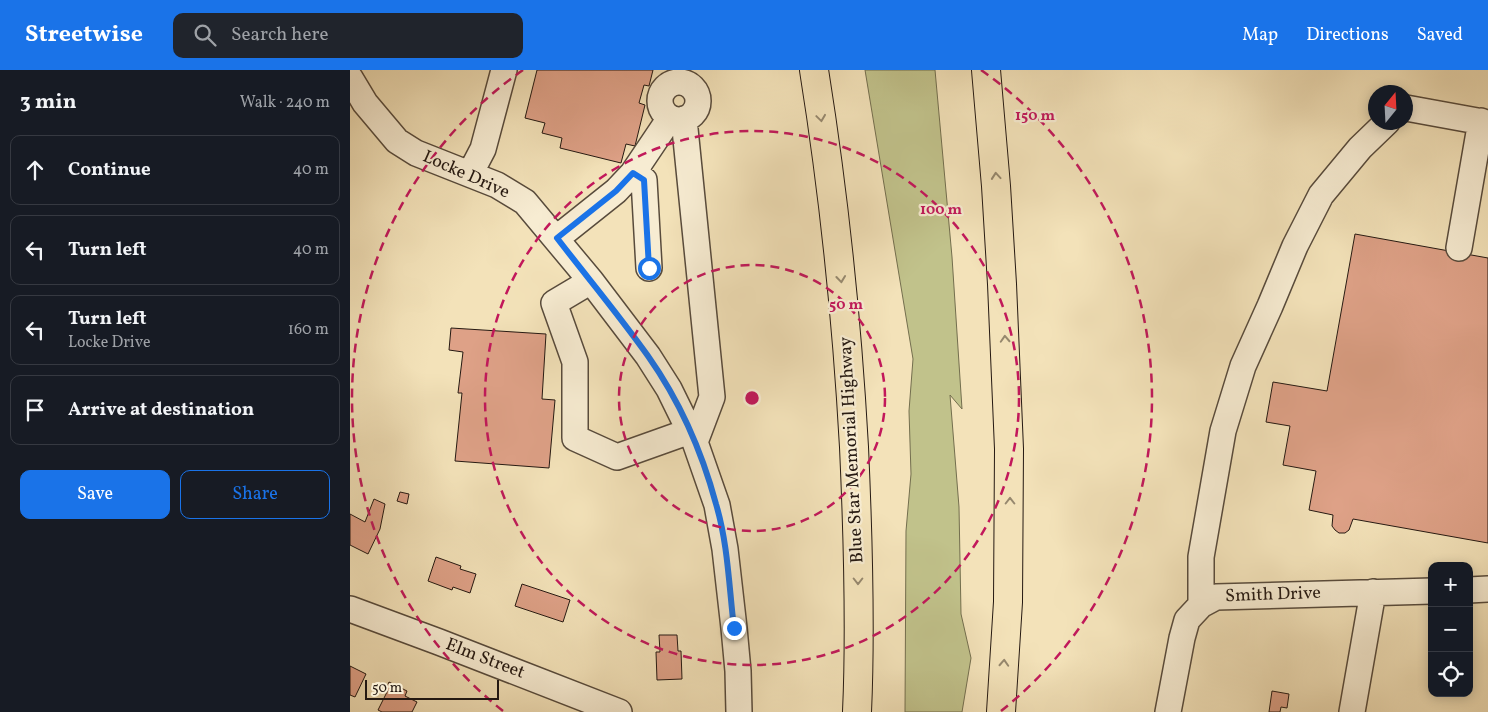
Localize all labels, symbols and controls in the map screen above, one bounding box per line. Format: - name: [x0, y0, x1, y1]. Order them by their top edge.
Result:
- search box: [173, 13, 523, 58]
- text: Streetwise: [25, 18, 143, 52]
- icon: search: [191, 21, 219, 49]
- text: Search here: [231, 22, 328, 48]
- text: Map: [1242, 23, 1278, 48]
- text: Directions: [1306, 23, 1389, 48]
- text: Saved: [1417, 23, 1463, 48]
- north arrow: [1368, 85, 1413, 130]
- text: 3 min: [20, 88, 76, 117]
- text: Walk · 240 m: [240, 92, 330, 114]
- text: 150 m: [1015, 106, 1055, 127]
- one-way arrow: [815, 115, 826, 123]
- street label: Locke Drive: [418, 145, 514, 205]
- icon: ahead: [21, 156, 49, 184]
- text: Continue: [68, 157, 151, 183]
- text: 40 m: [293, 159, 329, 181]
- one-way arrow: [990, 172, 1001, 180]
- text: 100 m: [920, 200, 963, 221]
- icon: left: [21, 236, 49, 264]
- text: Turn left: [68, 237, 147, 263]
- text: 40 m: [293, 239, 329, 261]
- route start: [638, 257, 661, 280]
- one-way arrow: [835, 276, 846, 284]
- text: 50 m: [829, 295, 863, 316]
- text: Turn left: [68, 306, 147, 332]
- icon: left: [21, 316, 49, 344]
- text: 160 m: [288, 319, 329, 341]
- text: Locke Drive: [68, 332, 151, 354]
- one-way arrow: [1000, 334, 1011, 342]
- street label: Blue Star Memorial Highway: [834, 336, 870, 564]
- centre of rings: [743, 389, 761, 407]
- icon: arrive: [21, 396, 49, 424]
- text: Arrive at destination: [68, 397, 254, 423]
- button: Save: [20, 470, 170, 519]
- button: Share: [180, 470, 330, 519]
- one-way arrow: [1004, 497, 1015, 505]
- map controls: [1428, 562, 1473, 697]
- button: +: [1428, 562, 1473, 607]
- one-way arrow: [853, 578, 863, 586]
- street label: Smith Drive: [1225, 581, 1321, 609]
- button: −: [1428, 607, 1473, 652]
- route end: [723, 617, 746, 640]
- street label: Elm Street: [442, 632, 528, 686]
- button: locate: [1428, 652, 1473, 697]
- one-way arrow: [999, 659, 1010, 667]
- scale bar: [365, 677, 499, 700]
- text: 50 m: [372, 679, 402, 698]

